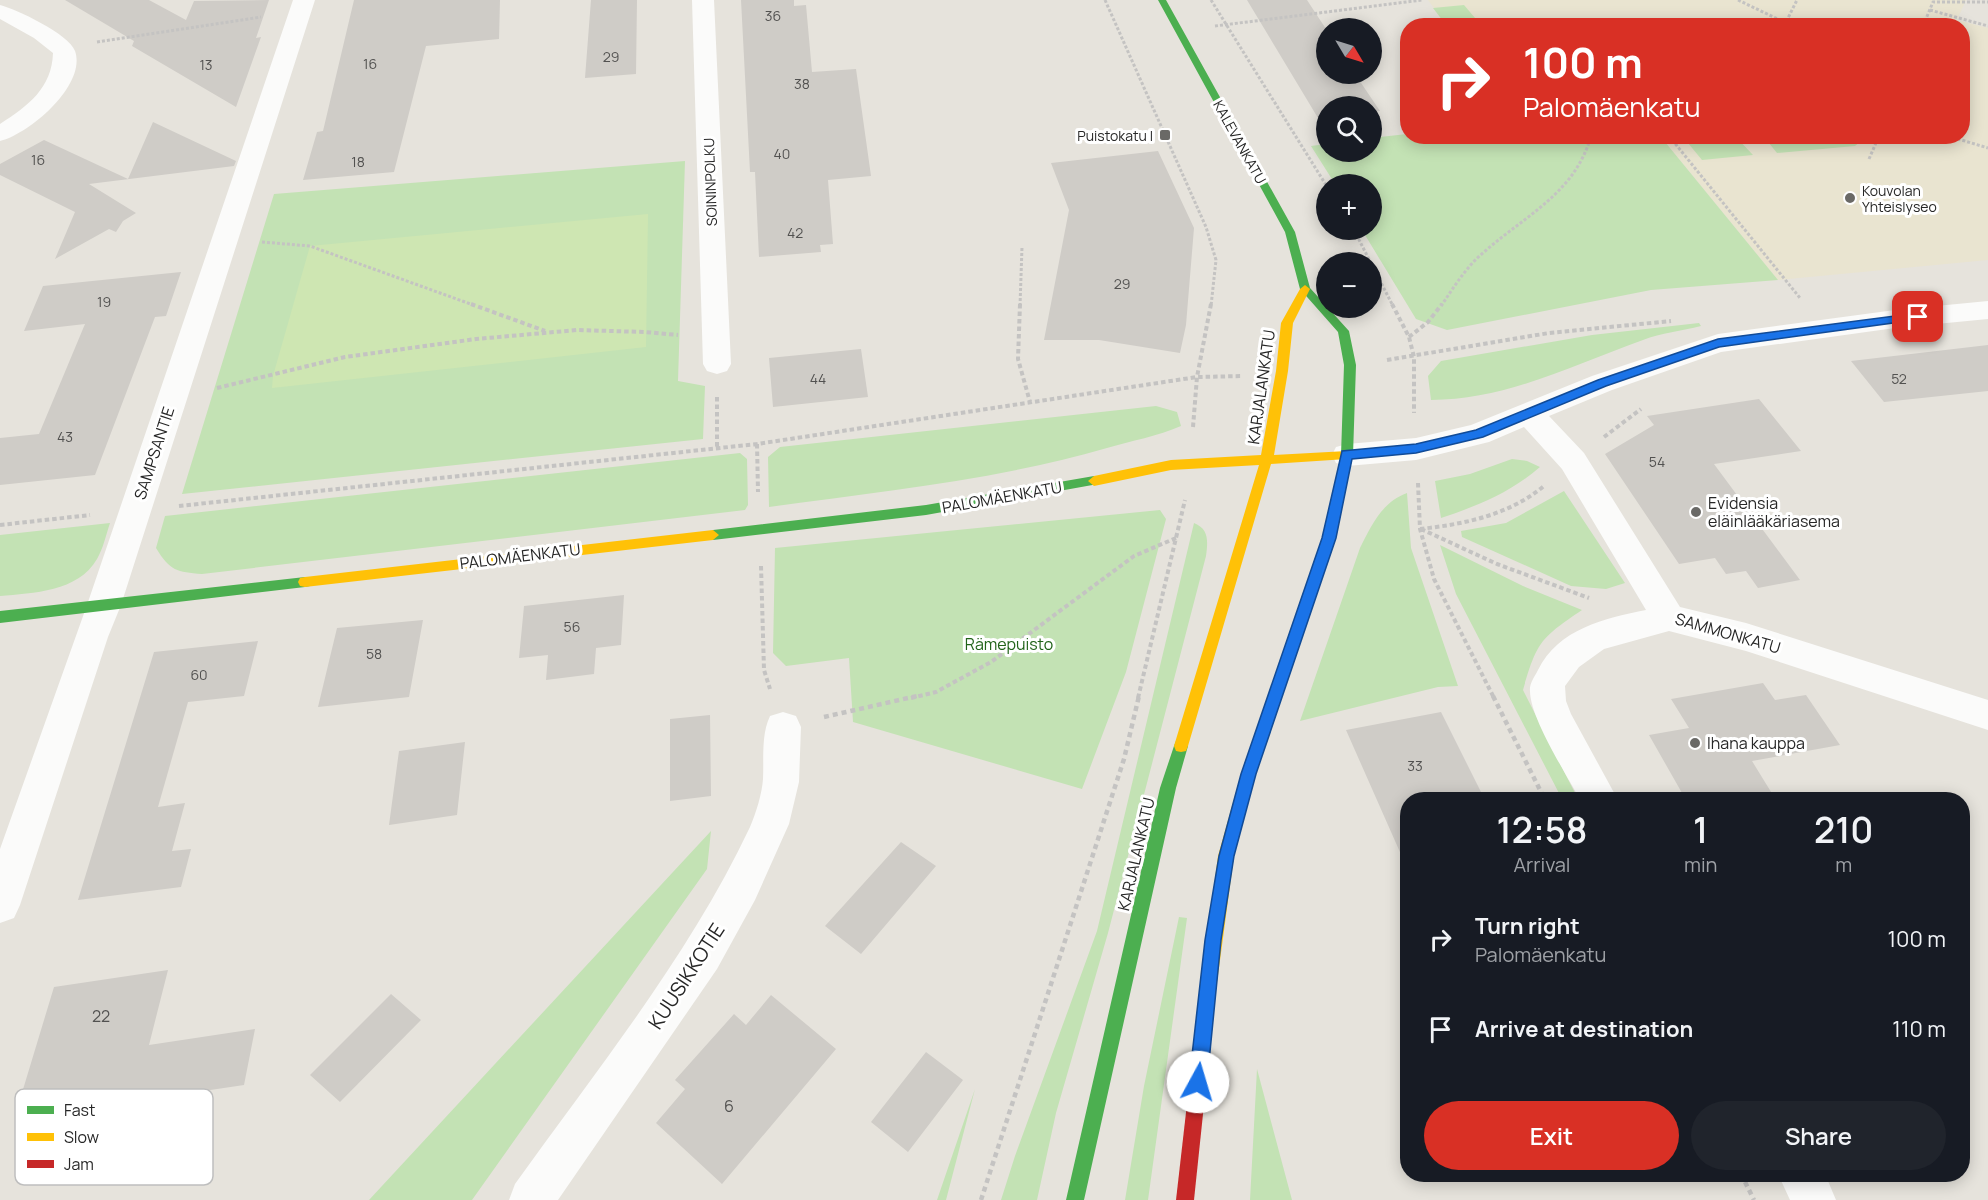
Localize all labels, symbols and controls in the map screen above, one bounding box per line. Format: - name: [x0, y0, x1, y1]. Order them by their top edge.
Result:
- house number: 36: [765, 6, 781, 25]
- north arrow: [1316, 18, 1382, 84]
- map controls: [1316, 18, 1382, 318]
- text: 100 m: [1523, 33, 1643, 91]
- icon: right: [1424, 42, 1502, 120]
- house number: 29: [603, 47, 619, 66]
- house number: 16: [363, 54, 377, 73]
- house number: 13: [199, 55, 213, 74]
- house number: 38: [794, 74, 810, 93]
- text: Palomäenkatu: [1523, 88, 1701, 125]
- button: search: [1316, 96, 1382, 162]
- street label: KALEVANKATU: [1209, 97, 1271, 187]
- place label: Puistokatu I: [1077, 126, 1153, 145]
- marker: Puistokatu I: [1158, 128, 1172, 142]
- street label: SOININPOLKU: [699, 138, 721, 226]
- house number: 40: [774, 144, 790, 163]
- house number: 16: [31, 150, 45, 169]
- house number: 18: [351, 152, 365, 171]
- button: +: [1316, 174, 1382, 240]
- place label: Kouvolan Yhteislyseo: [1862, 181, 1937, 216]
- marker: Kouvolan Yhteislyseo: [1843, 191, 1857, 205]
- house number: 42: [787, 223, 803, 242]
- button: −: [1316, 252, 1382, 318]
- house number: 29: [1114, 274, 1130, 293]
- pin: [1892, 291, 1943, 342]
- house number: 19: [97, 292, 111, 311]
- icon: arrive: [1901, 300, 1934, 333]
- street label: KARJALANKATU: [1242, 328, 1280, 446]
- house number: 44: [810, 369, 826, 388]
- house number: 52: [1891, 369, 1907, 388]
- street label: SAMPSANTIE: [129, 404, 179, 502]
- house number: 43: [57, 427, 73, 446]
- house number: 54: [1649, 452, 1665, 471]
- street label: PALOMÄENKATU: [940, 476, 1064, 518]
- place label: Evidensia eläinlääkäriasema: [1708, 492, 1840, 532]
- marker: Evidensia eläinlääkäriasema: [1689, 505, 1703, 519]
- street label: PALOMÄENKATU: [458, 538, 582, 574]
- street label: SAMMONKATU: [1673, 607, 1783, 659]
- house number: 56: [564, 617, 580, 636]
- park label: Rämepuisto: [965, 633, 1053, 655]
- house number: 58: [366, 644, 382, 663]
- house number: 60: [190, 665, 208, 684]
- place label: Ihana kauppa: [1707, 732, 1805, 754]
- marker: Ihana kauppa: [1688, 736, 1702, 750]
- house number: 33: [1407, 756, 1423, 775]
- street label: KARJALANKATU: [1112, 795, 1160, 913]
- text: 12:58: [1497, 805, 1587, 854]
- text: 1: [1693, 805, 1708, 854]
- text: 210: [1814, 805, 1873, 854]
- text: Arrival: [1513, 851, 1571, 878]
- text: min: [1684, 851, 1717, 878]
- text: m: [1835, 851, 1852, 878]
- text: Turn right: [1475, 911, 1580, 941]
- street label: KUUSIKKOTIE: [642, 918, 730, 1034]
- icon: right: [1424, 923, 1457, 956]
- text: 100 m: [1888, 924, 1946, 954]
- text: Palomäenkatu: [1475, 941, 1606, 968]
- house number: 22: [92, 1005, 110, 1027]
- icon: arrive: [1424, 1013, 1457, 1046]
- text: Arrive at destination: [1475, 1014, 1693, 1044]
- text: 110 m: [1892, 1014, 1946, 1044]
- position arrow: [1166, 1050, 1230, 1114]
- legend: [15, 1089, 213, 1185]
- house number: 6: [724, 1095, 734, 1117]
- text: Fast: [64, 1099, 95, 1121]
- button: Exit: [1424, 1101, 1679, 1170]
- button: Share: [1691, 1101, 1946, 1170]
- text: Slow: [64, 1126, 99, 1148]
- text: Jam: [64, 1153, 94, 1175]

